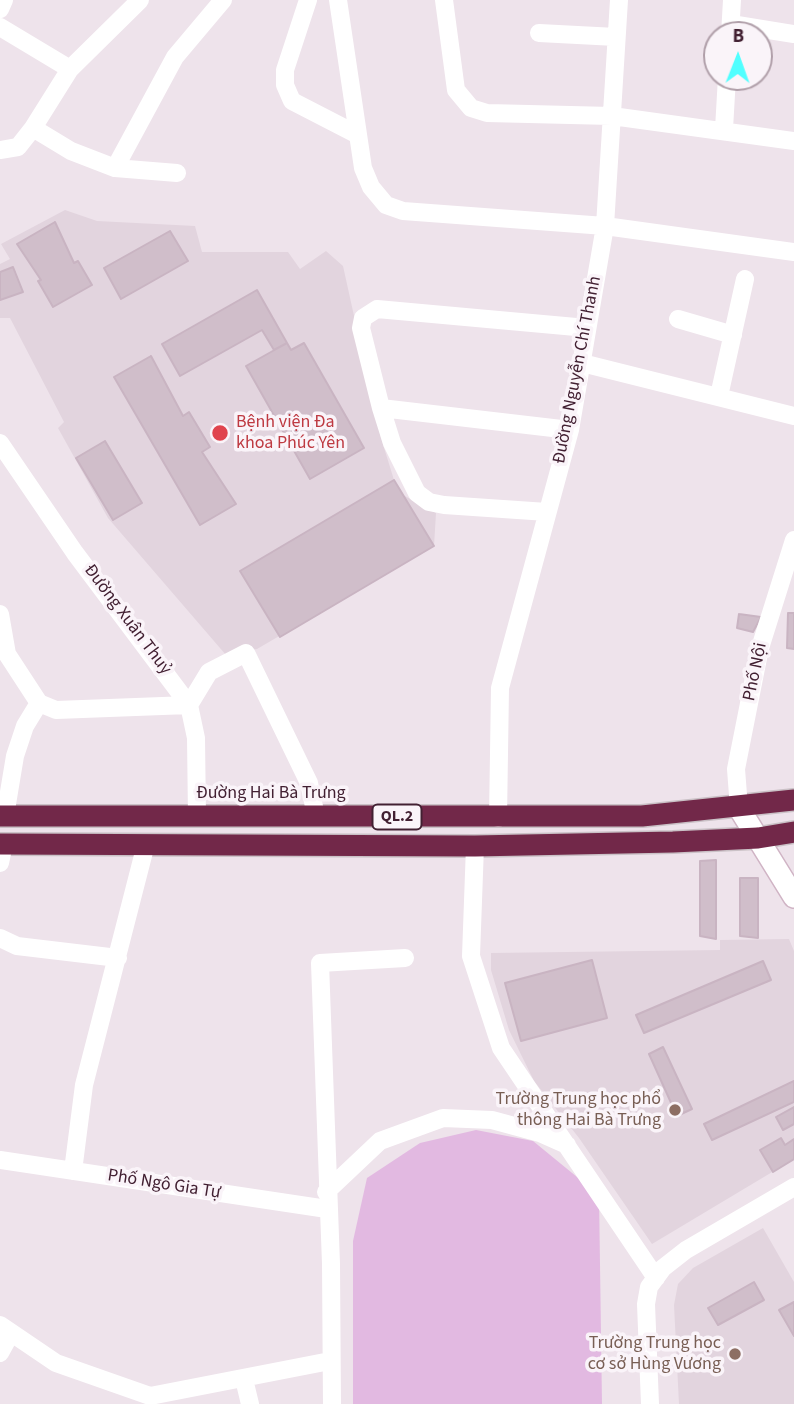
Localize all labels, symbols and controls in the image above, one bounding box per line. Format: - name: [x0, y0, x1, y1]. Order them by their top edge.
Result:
- north arrow: [703, 21, 773, 91]
- text: B: [732, 23, 744, 50]
- street label: Đường Nguyễn Chí Thanh: [549, 274, 607, 466]
- place label: Bệnh viện Đa khoa Phúc Yên: [236, 412, 345, 454]
- marker: Bệnh viện Đa khoa Phúc Yên: [210, 423, 230, 443]
- street label: Đường Xuân Thuỷ: [79, 561, 175, 679]
- street label: Phố Nội: [739, 641, 773, 703]
- street label: Đường Hai Bà Trưng: [196, 783, 346, 805]
- road number: QL.2: [372, 804, 422, 830]
- place label: Trường Trung học phổ thông Hai Bà Trưng: [496, 1089, 661, 1132]
- marker: Trường Trung học phổ thông Hai Bà Trưng: [667, 1102, 683, 1118]
- street label: Phố Ngô Gia Tự: [106, 1165, 222, 1205]
- place label: Trường Trung học cơ sở Hùng Vương: [588, 1333, 721, 1376]
- marker: Trường Trung học cơ sở Hùng Vương: [727, 1346, 743, 1362]

